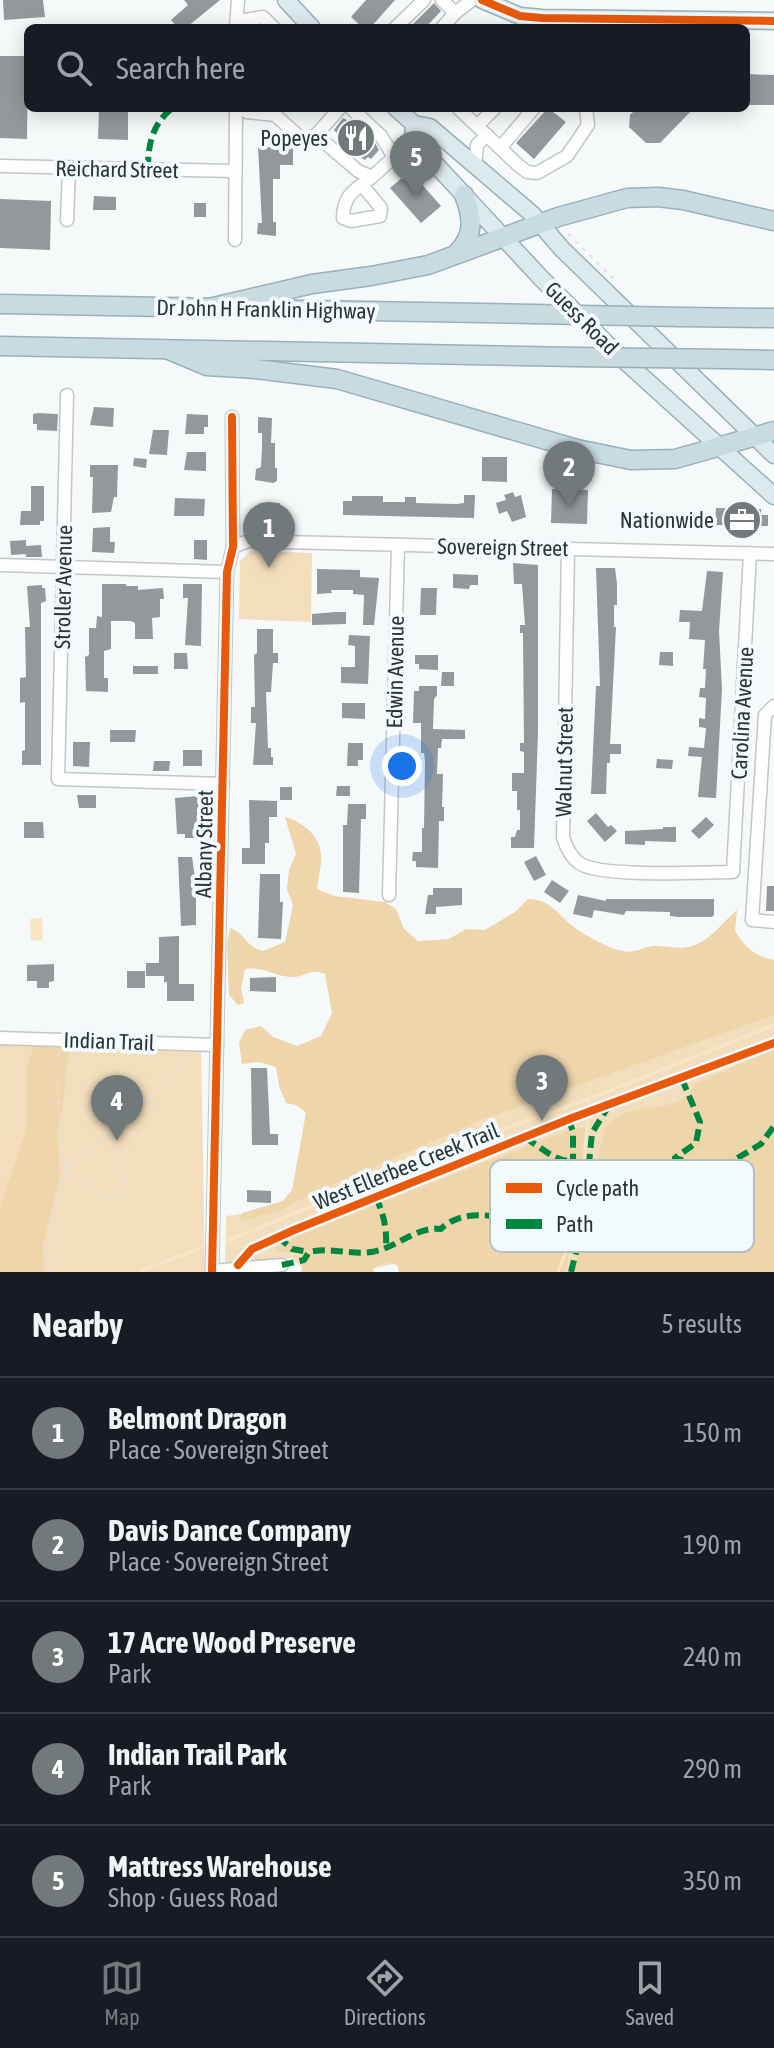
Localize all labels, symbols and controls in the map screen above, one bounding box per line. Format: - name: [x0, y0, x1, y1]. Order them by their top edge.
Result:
- search box: [24, 24, 750, 112]
- icon: search: [52, 46, 96, 90]
- text: Search here: [116, 51, 245, 85]
- restaurant icon: Popeyes: [335, 117, 377, 159]
- place label: Popeyes: [260, 125, 328, 151]
- pin: 5: [390, 131, 442, 197]
- street label: Reichard Street: [55, 155, 179, 183]
- street label: Guess Road: [540, 276, 624, 360]
- street label: Dr John H Franklin Highway: [156, 294, 376, 324]
- pin: 2: [543, 441, 595, 507]
- office icon: Nationwide: [721, 499, 763, 541]
- pin: 1: [243, 502, 295, 568]
- place label: Nationwide: [620, 507, 714, 533]
- street label: Stroller Avenue: [49, 525, 77, 649]
- street label: Sovereign Street: [437, 533, 569, 561]
- street label: Edwin Avenue: [381, 615, 409, 729]
- street label: Carolina Avenue: [726, 646, 758, 780]
- street label: Walnut Street: [550, 707, 578, 817]
- your location: [382, 746, 422, 786]
- street label: Albany Street: [190, 790, 218, 898]
- street label: Indian Trail: [63, 1026, 155, 1056]
- pin: 3: [516, 1055, 568, 1121]
- pin: 4: [91, 1075, 143, 1141]
- street label: West Ellerbee Creek Trail: [310, 1117, 503, 1215]
- legend: [490, 1160, 754, 1252]
- text: Cycle path: [556, 1175, 639, 1201]
- text: Path: [556, 1211, 594, 1237]
- text: Nearby: [32, 1305, 123, 1344]
- text: 5 results: [661, 1309, 742, 1339]
- text: Belmont Dragon: [108, 1401, 287, 1435]
- text: 1: [52, 1418, 64, 1448]
- text: 150 m: [683, 1418, 742, 1448]
- text: Place · Sovereign Street: [108, 1435, 329, 1465]
- text: Davis Dance Company: [108, 1513, 351, 1547]
- text: 2: [52, 1530, 64, 1560]
- text: 190 m: [683, 1530, 742, 1560]
- text: Place · Sovereign Street: [108, 1547, 329, 1577]
- text: 17 Acre Wood Preserve: [108, 1625, 356, 1659]
- text: 3: [52, 1642, 64, 1672]
- text: 240 m: [683, 1642, 742, 1672]
- text: Park: [108, 1659, 151, 1689]
- text: Indian Trail Park: [108, 1737, 287, 1771]
- text: 4: [52, 1754, 64, 1784]
- text: 290 m: [683, 1754, 742, 1784]
- text: Park: [108, 1771, 151, 1801]
- text: Mattress Warehouse: [108, 1849, 332, 1883]
- text: 5: [52, 1866, 64, 1896]
- text: 350 m: [683, 1866, 742, 1896]
- text: Shop · Guess Road: [108, 1883, 278, 1913]
- tab: Map: [100, 1956, 144, 2030]
- tab: Directions: [344, 1956, 426, 2030]
- tab: Saved: [625, 1956, 674, 2030]

